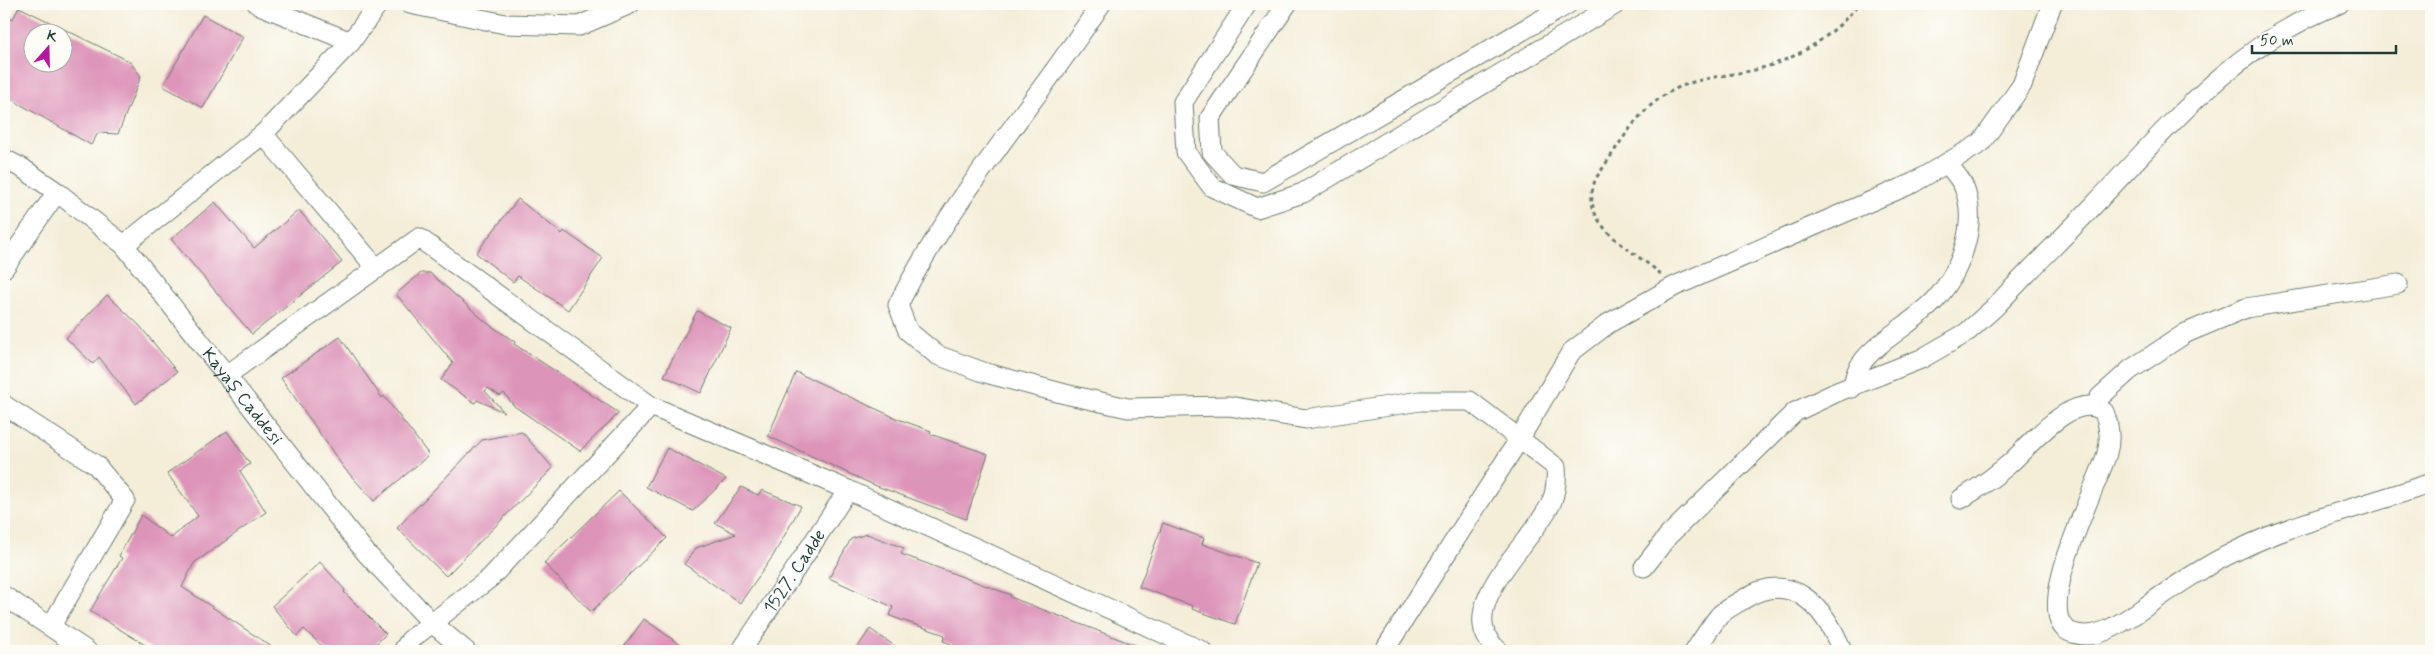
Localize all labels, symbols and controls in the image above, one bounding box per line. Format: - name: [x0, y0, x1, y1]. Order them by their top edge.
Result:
- north arrow: [22, 22, 72, 72]
- scale bar: [2252, 22, 2396, 54]
- text: K: [44, 27, 61, 47]
- text: 50 m: [2260, 31, 2294, 51]
- street label: Kayaş Caddesi: [196, 343, 288, 450]
- street label: 1527. Cadde: [758, 525, 832, 618]

